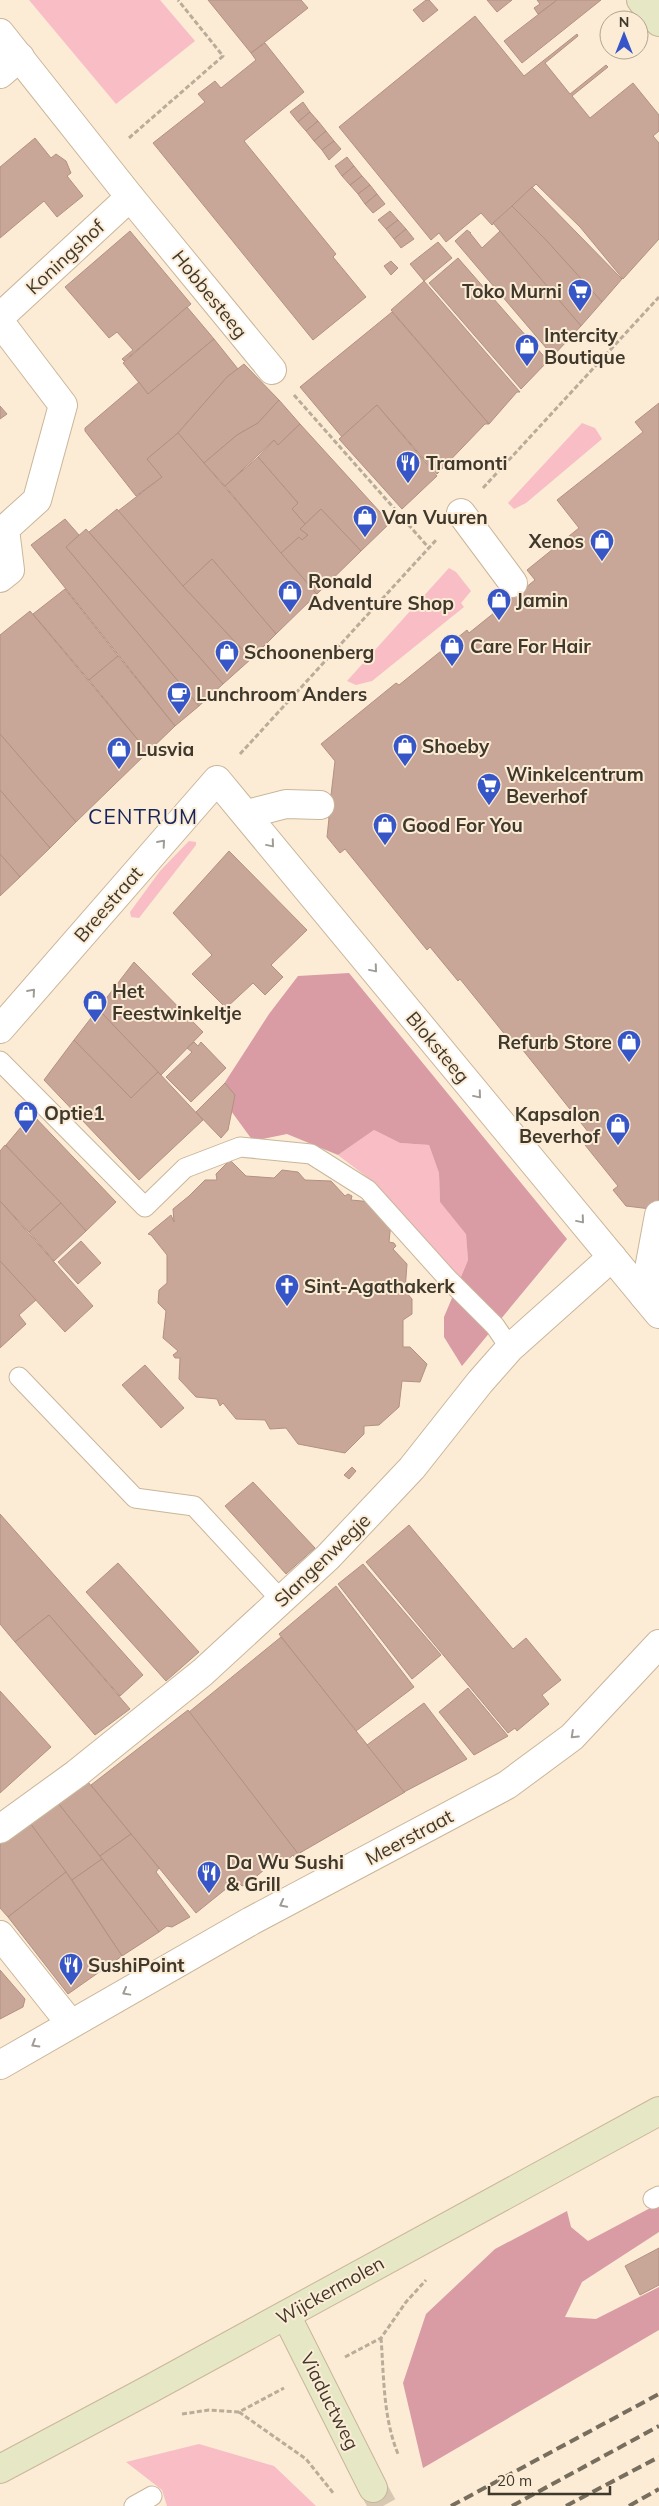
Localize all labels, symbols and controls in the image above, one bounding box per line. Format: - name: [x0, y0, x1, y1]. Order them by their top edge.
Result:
- north arrow: [599, 10, 649, 60]
- text: N: [619, 13, 629, 31]
- street label: Koningshof: [21, 214, 110, 299]
- street label: Hobbesteeg: [167, 245, 253, 343]
- supermarket icon: Toko Murni: [567, 278, 593, 312]
- place label: Toko Murni: [462, 279, 562, 303]
- place label: Intercity Boutique: [544, 323, 625, 369]
- shop icon: Intercity Boutique: [514, 333, 540, 367]
- restaurant icon: Tramonti: [395, 450, 421, 484]
- place label: Tramonti: [426, 451, 507, 475]
- shop icon: Van Vuuren: [352, 504, 378, 538]
- place label: Van Vuuren: [381, 505, 488, 529]
- shop icon: Xenos: [589, 528, 615, 562]
- place label: Xenos: [528, 529, 584, 553]
- place label: Ronald Adventure Shop: [308, 569, 454, 615]
- shop icon: Ronald Adventure Shop: [277, 579, 303, 613]
- shop icon: Jamin: [486, 587, 512, 621]
- place label: Jamin: [516, 588, 568, 612]
- shop icon: Care For Hair: [439, 633, 465, 667]
- place label: Care For Hair: [470, 634, 591, 658]
- shop icon: Schoonenberg: [214, 639, 240, 673]
- place label: Schoonenberg: [244, 640, 374, 664]
- cafe icon: Lunchroom Anders: [166, 681, 192, 715]
- place label: Lunchroom Anders: [196, 682, 367, 706]
- shop icon: Shoeby: [392, 733, 418, 767]
- place label: Shoeby: [422, 734, 490, 758]
- shop icon: Lusvia: [106, 736, 132, 770]
- place label: Lusvia: [136, 737, 194, 761]
- place label: Winkelcentrum Beverhof: [506, 762, 644, 808]
- supermarket icon: Winkelcentrum Beverhof: [476, 772, 502, 806]
- district label: CENTRUM: [88, 803, 198, 829]
- shop icon: Good For You: [372, 812, 398, 846]
- place label: Good For You: [402, 813, 523, 837]
- one-way arrow: [265, 838, 273, 847]
- one-way arrow: [156, 840, 164, 849]
- street label: Breestraat: [69, 861, 148, 947]
- one-way arrow: [369, 963, 377, 972]
- place label: Het Feestwinkeltje: [112, 979, 242, 1025]
- one-way arrow: [26, 989, 35, 998]
- shop icon: Het Feestwinkeltje: [82, 989, 108, 1023]
- street label: Bloksteeg: [401, 1006, 475, 1088]
- shop icon: Refurb Store: [616, 1029, 642, 1063]
- place label: Refurb Store: [498, 1030, 612, 1054]
- one-way arrow: [472, 1089, 481, 1098]
- shop icon: Optie1: [13, 1100, 39, 1134]
- place label: Optie1: [44, 1101, 105, 1125]
- place label: Kapsalon Beverhof: [515, 1102, 601, 1148]
- shop icon: Kapsalon Beverhof: [605, 1112, 631, 1146]
- one-way arrow: [576, 1214, 584, 1223]
- church icon: Sint-Agathakerk: [274, 1273, 300, 1307]
- place label: Sint-Agathakerk: [304, 1274, 455, 1298]
- street label: Slangenwegje: [269, 1508, 375, 1612]
- one-way arrow: [571, 1729, 580, 1738]
- street label: Meerstraat: [361, 1804, 457, 1870]
- place label: Da Wu Sushi & Grill: [226, 1850, 344, 1896]
- restaurant icon: Da Wu Sushi & Grill: [196, 1860, 222, 1894]
- one-way arrow: [279, 1898, 288, 1908]
- restaurant icon: SushiPoint: [58, 1952, 84, 1986]
- place label: SushiPoint: [88, 1953, 185, 1977]
- one-way arrow: [122, 1985, 131, 1995]
- one-way arrow: [31, 2037, 40, 2047]
- street label: Wijckermolen: [272, 2250, 388, 2330]
- street label: Viaductweg: [295, 2348, 365, 2454]
- scale bar: [489, 2464, 610, 2496]
- text: 20 m: [497, 2471, 532, 2490]

